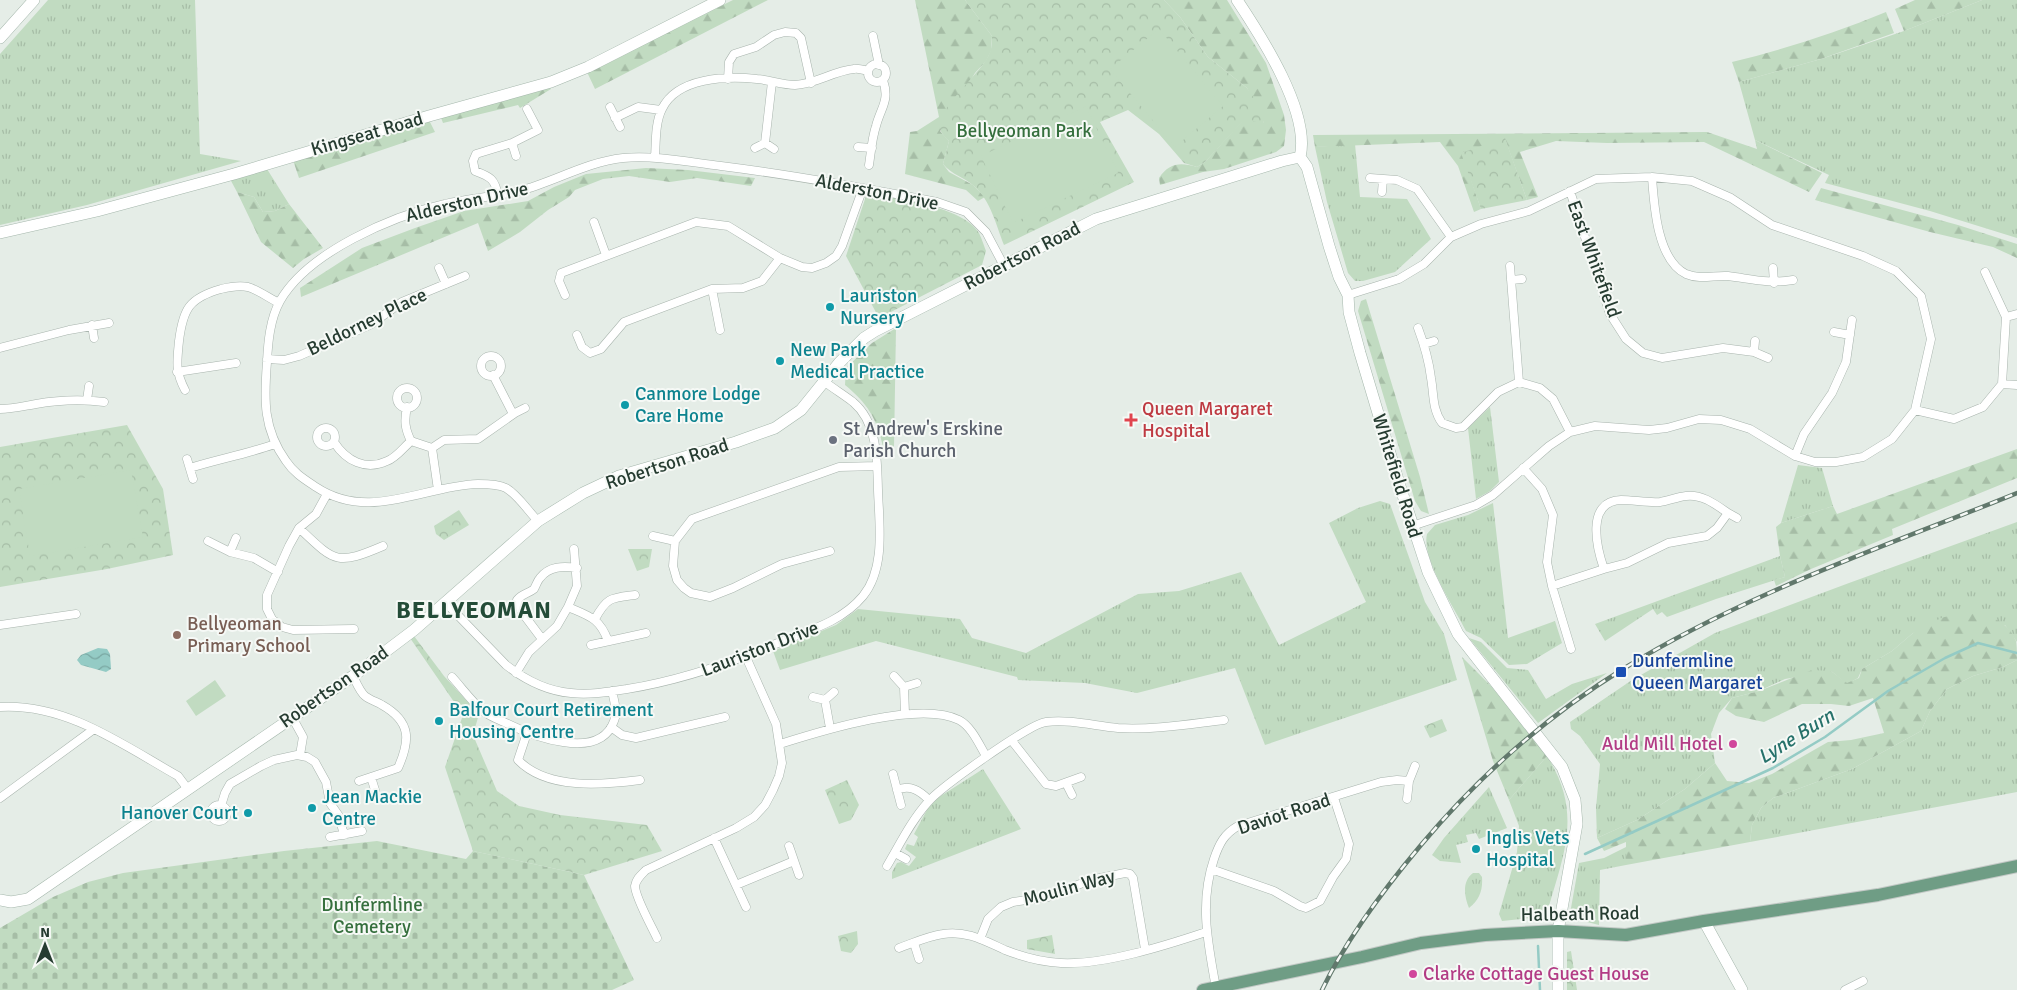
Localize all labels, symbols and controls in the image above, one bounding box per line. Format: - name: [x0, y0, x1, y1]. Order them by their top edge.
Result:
- street label: Kingseat Road: [308, 107, 426, 161]
- park label: Bellyeoman Park: [956, 119, 1092, 143]
- street label: Alderston Drive: [813, 168, 941, 216]
- street label: Alderston Drive: [403, 176, 531, 228]
- street label: East Whitefield: [1562, 197, 1626, 321]
- street label: Robertson Road: [960, 216, 1084, 296]
- street label: Beldorney Place: [303, 283, 431, 361]
- place label: Lauriston Nursery: [840, 284, 917, 330]
- marker: Lauriston Nursery: [824, 301, 836, 313]
- place label: New Park Medical Practice: [790, 338, 925, 384]
- marker: New Park Medical Practice: [774, 355, 786, 367]
- place label: Canmore Lodge Care Home: [635, 382, 761, 428]
- place label: Queen Margaret Hospital: [1142, 397, 1273, 443]
- marker: Canmore Lodge Care Home: [619, 399, 631, 411]
- street label: Whitefield Road: [1367, 411, 1427, 541]
- marker: Queen Margaret Hospital: [1124, 413, 1138, 427]
- place label: St Andrew's Erskine Parish Church: [843, 417, 1003, 463]
- street label: Robertson Road: [602, 433, 732, 495]
- marker: St Andrew's Erskine Parish Church: [827, 434, 839, 446]
- district label: BELLYEOMAN: [396, 595, 552, 625]
- place label: Bellyeoman Primary School: [187, 612, 310, 658]
- street label: Lauriston Drive: [698, 616, 822, 682]
- marker: Bellyeoman Primary School: [171, 629, 183, 641]
- street label: Robertson Road: [275, 640, 393, 734]
- place label: Dunfermline Queen Margaret: [1632, 649, 1763, 695]
- marker: Dunfermline Queen Margaret: [1614, 665, 1628, 679]
- place label: Balfour Court Retirement Housing Centre: [449, 698, 654, 744]
- water label: Lyne Burn: [1753, 702, 1840, 769]
- marker: Balfour Court Retirement Housing Centre: [433, 715, 445, 727]
- place label: Auld Mill Hotel: [1602, 732, 1723, 756]
- marker: Auld Mill Hotel: [1727, 738, 1739, 750]
- place label: Jean Mackie Centre: [322, 785, 422, 831]
- street label: Daviot Road: [1235, 788, 1333, 840]
- place label: Hanover Court: [121, 801, 238, 825]
- marker: Jean Mackie Centre: [306, 802, 318, 814]
- marker: Hanover Court: [242, 807, 254, 819]
- place label: Inglis Vets Hospital: [1486, 826, 1570, 872]
- marker: Inglis Vets Hospital: [1470, 843, 1482, 855]
- street label: Moulin Way: [1020, 864, 1118, 912]
- park label: Dunfermline Cemetery: [321, 893, 423, 939]
- street label: Halbeath Road: [1520, 901, 1640, 927]
- north arrow: [20, 920, 70, 970]
- text: N: [40, 924, 50, 941]
- place label: Clarke Cottage Guest House: [1423, 962, 1649, 986]
- marker: Clarke Cottage Guest House: [1407, 968, 1419, 980]

